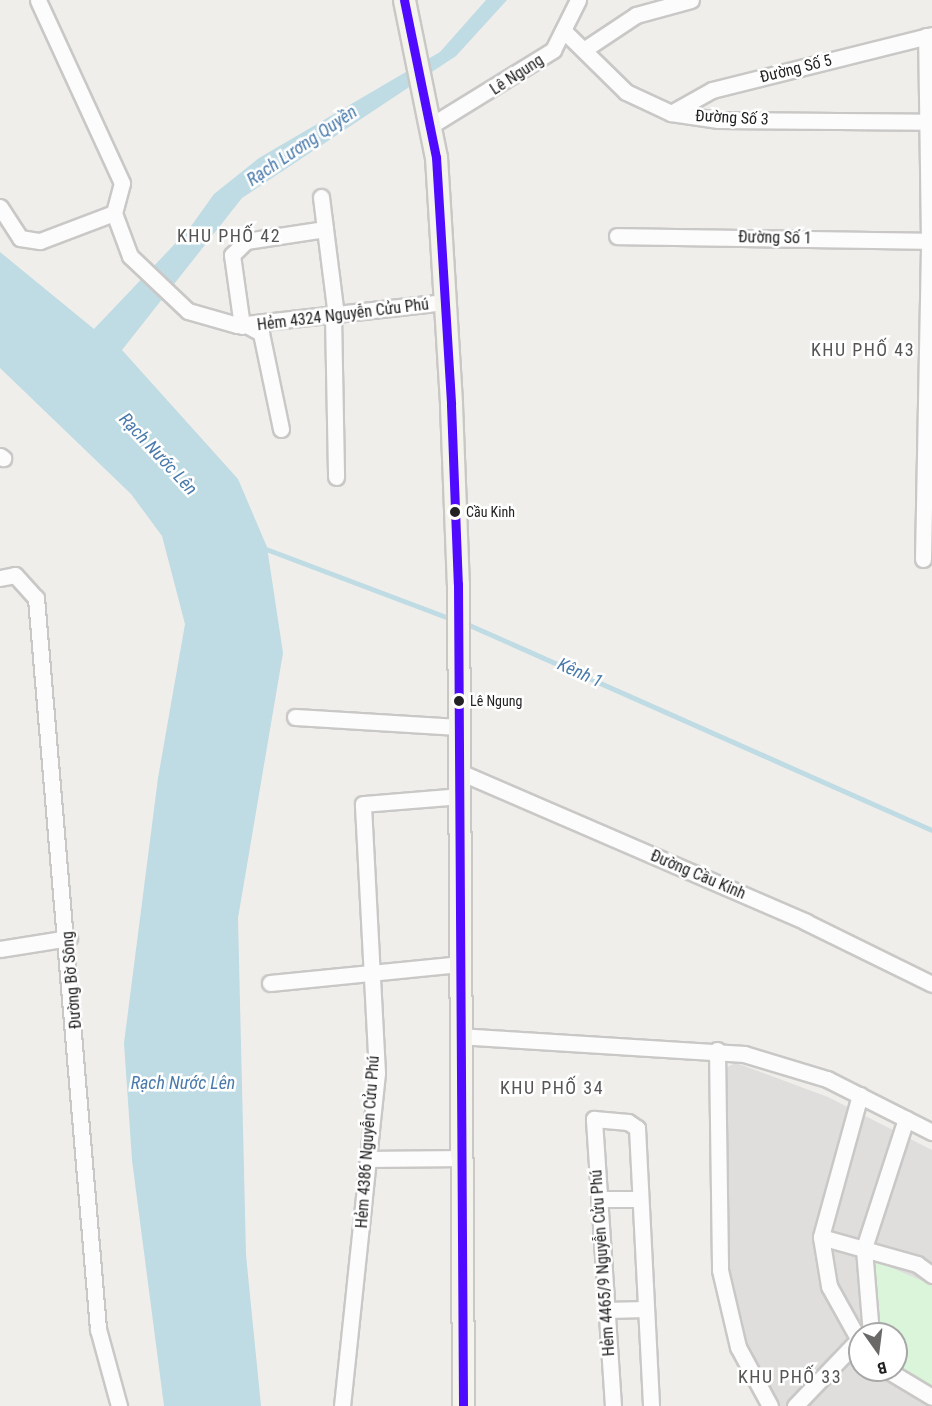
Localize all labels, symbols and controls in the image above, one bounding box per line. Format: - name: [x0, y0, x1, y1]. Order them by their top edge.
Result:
- street label: Lê Ngung: [487, 51, 547, 99]
- street label: Đường Số 5: [758, 51, 834, 87]
- water label: Rạch Lương Quyền: [243, 101, 361, 191]
- street label: Đường Số 3: [695, 106, 769, 130]
- district label: KHU PHỐ 42: [177, 225, 281, 247]
- street label: Đường Số 1: [738, 228, 812, 248]
- street label: Hẻm 4324 Nguyễn Cửu Phú: [256, 295, 430, 335]
- district label: KHU PHỐ 43: [811, 339, 915, 361]
- water label: Rạch Nước Lên: [114, 408, 202, 500]
- place label: Cầu Kinh: [466, 504, 515, 520]
- marker: Cầu Kinh: [449, 506, 461, 518]
- water label: Kênh 1: [554, 654, 606, 692]
- place label: Lê Ngung: [470, 693, 522, 709]
- marker: Lê Ngung: [453, 695, 465, 707]
- street label: Đường Cầu Kinh: [648, 846, 748, 904]
- street label: Đường Bờ Sông: [58, 930, 86, 1030]
- street label: Hẻm 4386 Nguyễn Cửu Phú: [352, 1055, 384, 1229]
- water label: Rạch Nước Lên: [131, 1072, 235, 1094]
- district label: KHU PHỐ 34: [500, 1077, 604, 1099]
- street label: Hẻm 4465/9 Nguyễn Cửu Phú: [587, 1169, 619, 1357]
- north arrow: [848, 1322, 908, 1382]
- text: B: [875, 1358, 889, 1378]
- district label: KHU PHỐ 33: [738, 1366, 842, 1388]

